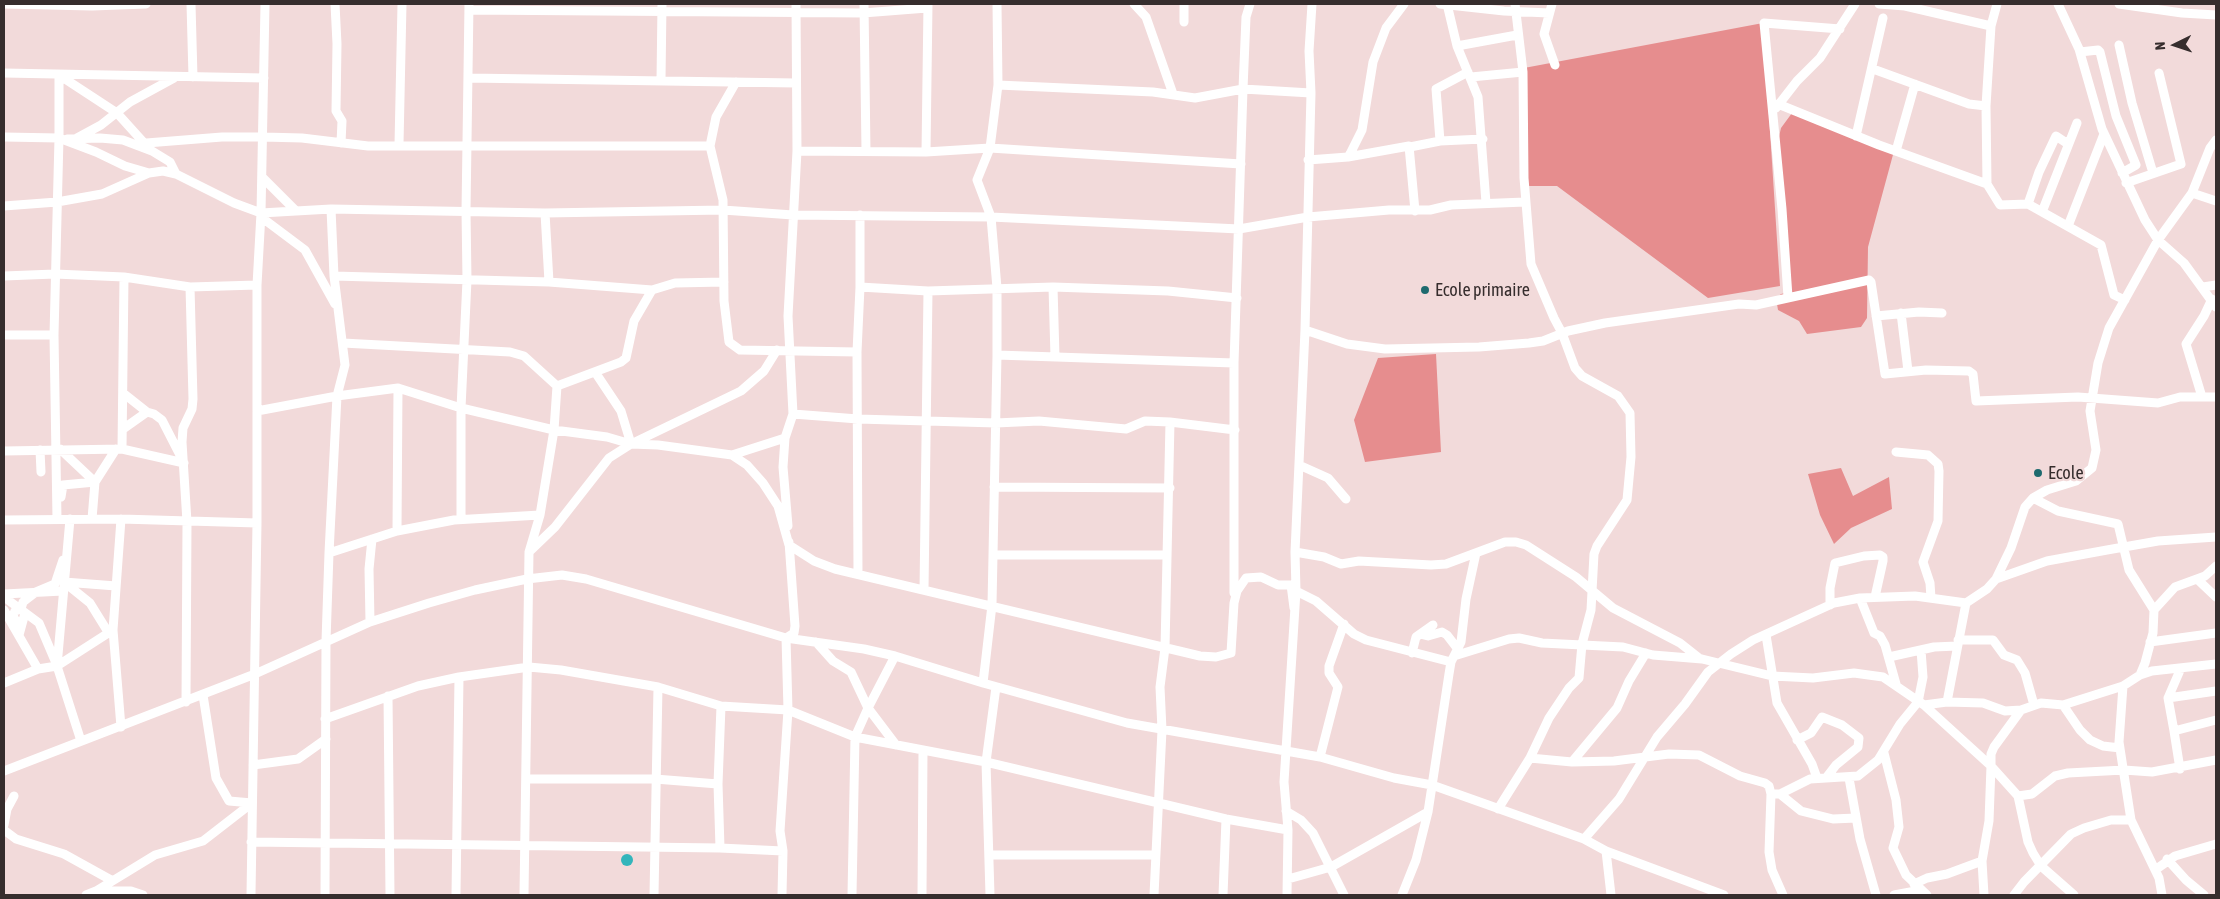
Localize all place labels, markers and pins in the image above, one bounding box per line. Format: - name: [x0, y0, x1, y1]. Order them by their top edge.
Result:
- place label: Ecole primaire: [1435, 279, 1530, 301]
- marker: Ecole primaire: [1419, 284, 1431, 296]
- place label: Ecole: [2048, 462, 2084, 484]
- marker: Ecole: [2032, 467, 2044, 479]

